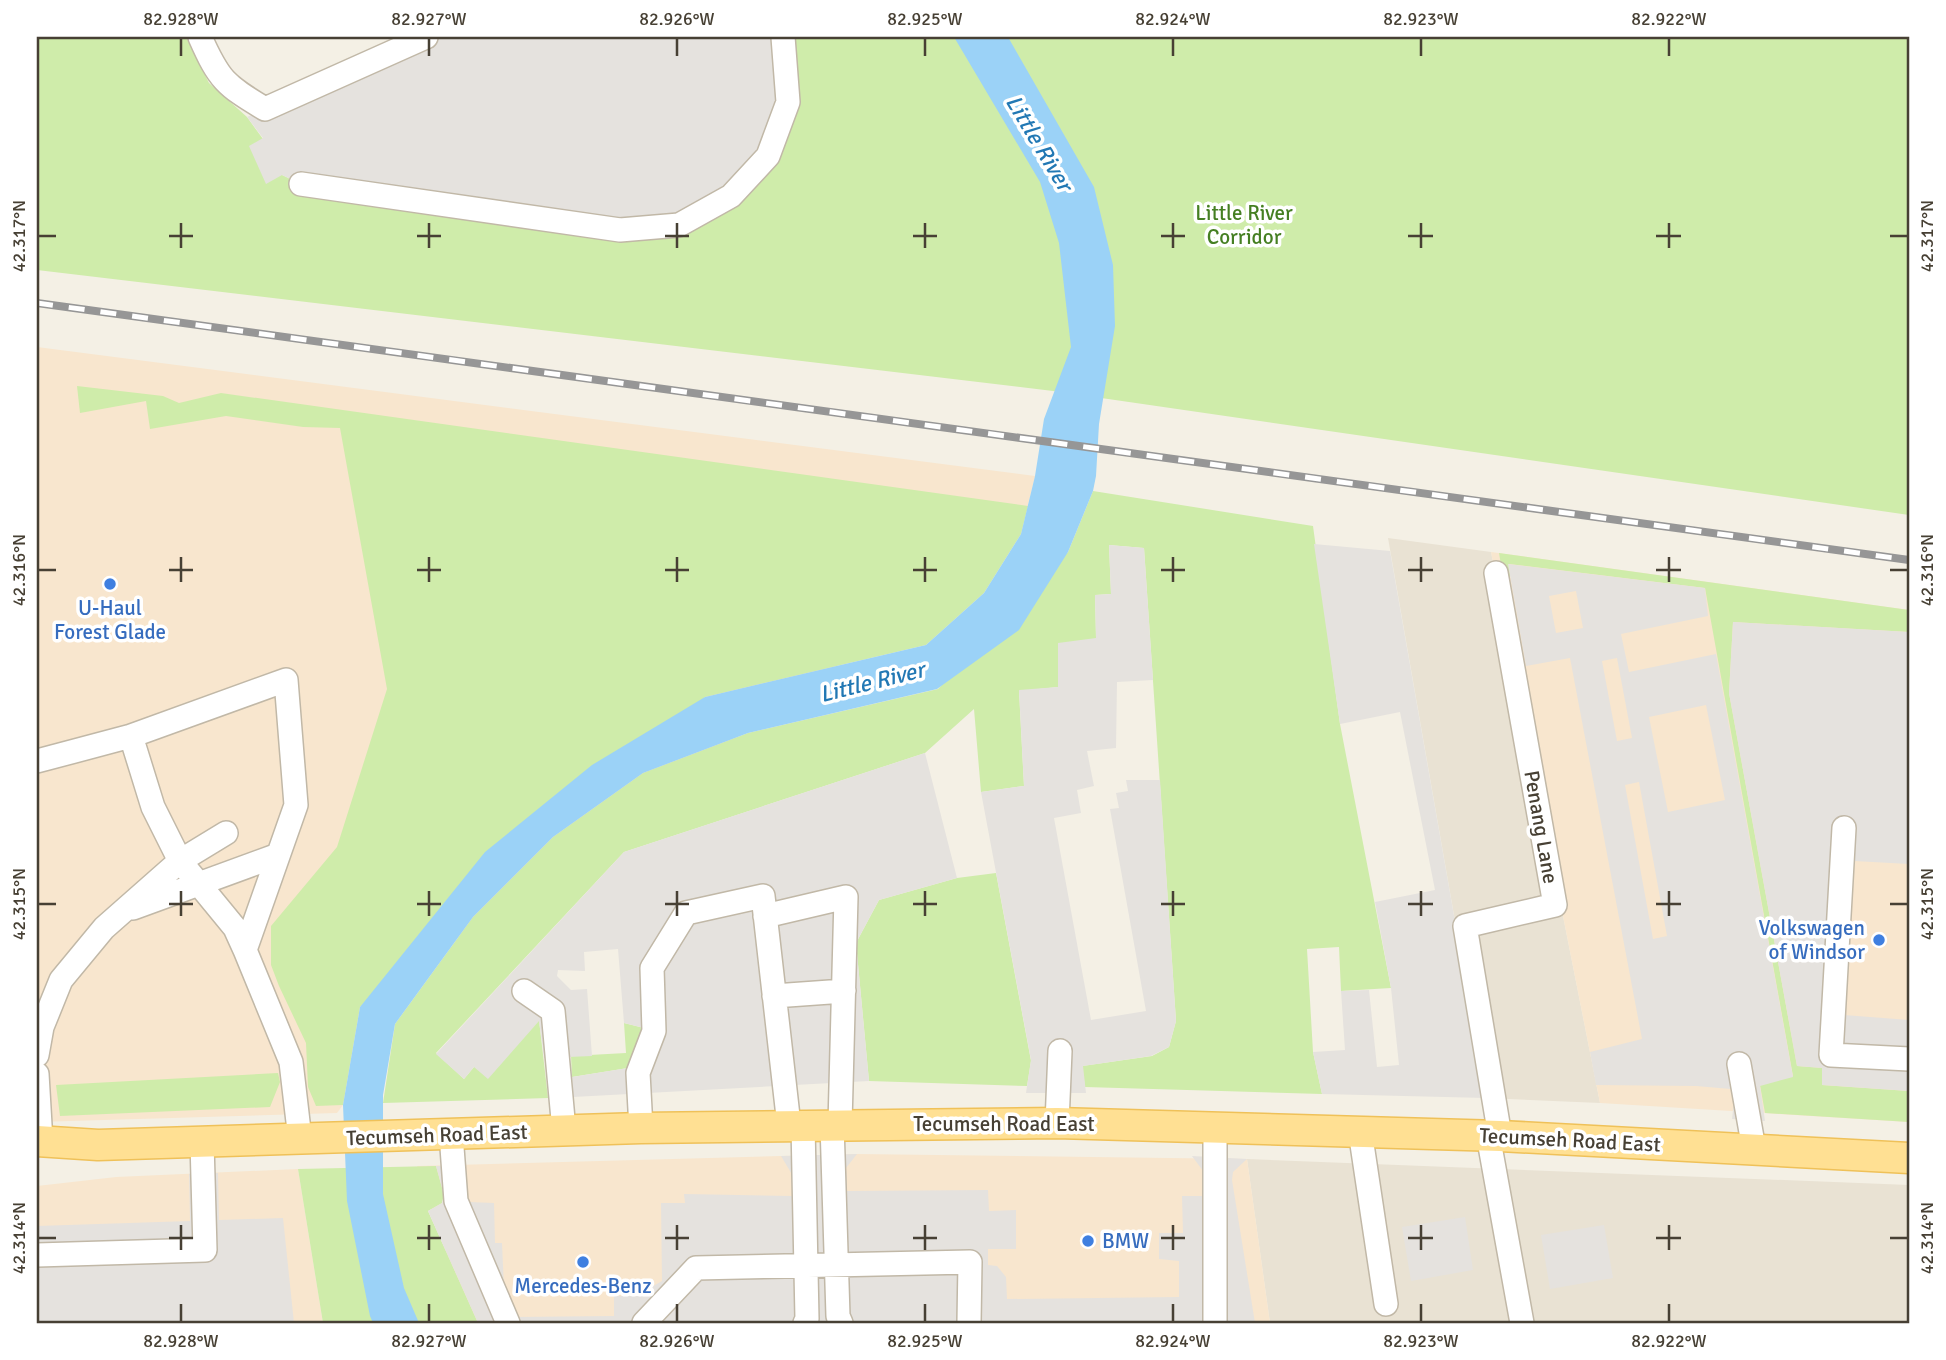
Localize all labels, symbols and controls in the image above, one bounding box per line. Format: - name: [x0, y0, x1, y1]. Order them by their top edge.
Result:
- text: 82.928°W: [143, 8, 219, 30]
- text: 82.927°W: [391, 8, 467, 30]
- text: 82.926°W: [639, 8, 715, 30]
- text: 82.925°W: [887, 8, 963, 30]
- text: 82.924°W: [1135, 8, 1211, 30]
- text: 82.923°W: [1383, 8, 1459, 30]
- text: 82.922°W: [1631, 8, 1707, 30]
- water label: Little River: [999, 90, 1081, 199]
- text: 42.317°N: [8, 200, 30, 272]
- park label: Little River Corridor: [1195, 200, 1293, 250]
- text: 42.317°N: [1916, 200, 1938, 272]
- text: 42.316°N: [8, 534, 30, 606]
- text: 42.316°N: [1916, 534, 1938, 606]
- marker: U-Haul Forest Glade: [102, 576, 118, 592]
- place label: U-Haul Forest Glade: [54, 595, 166, 645]
- water label: Little River: [817, 654, 931, 709]
- street label: Penang Lane: [1518, 768, 1564, 886]
- text: 42.315°N: [8, 868, 30, 940]
- text: 42.315°N: [1916, 868, 1938, 940]
- place label: Volkswagen of Windsor: [1759, 915, 1865, 965]
- marker: Volkswagen of Windsor: [1871, 932, 1887, 948]
- street label: Tecumseh Road East: [913, 1111, 1095, 1137]
- street label: Tecumseh Road East: [346, 1119, 528, 1151]
- street label: Tecumseh Road East: [1479, 1122, 1661, 1158]
- text: 42.314°N: [8, 1202, 30, 1274]
- text: 42.314°N: [1916, 1202, 1938, 1274]
- place label: BMW: [1102, 1228, 1149, 1254]
- marker: BMW: [1080, 1233, 1096, 1249]
- marker: Mercedes-Benz: [575, 1254, 591, 1270]
- place label: Mercedes-Benz: [514, 1273, 652, 1299]
- text: 82.928°W: [143, 1330, 219, 1352]
- text: 82.927°W: [391, 1330, 467, 1352]
- text: 82.926°W: [639, 1330, 715, 1352]
- text: 82.925°W: [887, 1330, 963, 1352]
- text: 82.924°W: [1135, 1330, 1211, 1352]
- text: 82.923°W: [1383, 1330, 1459, 1352]
- text: 82.922°W: [1631, 1330, 1707, 1352]

